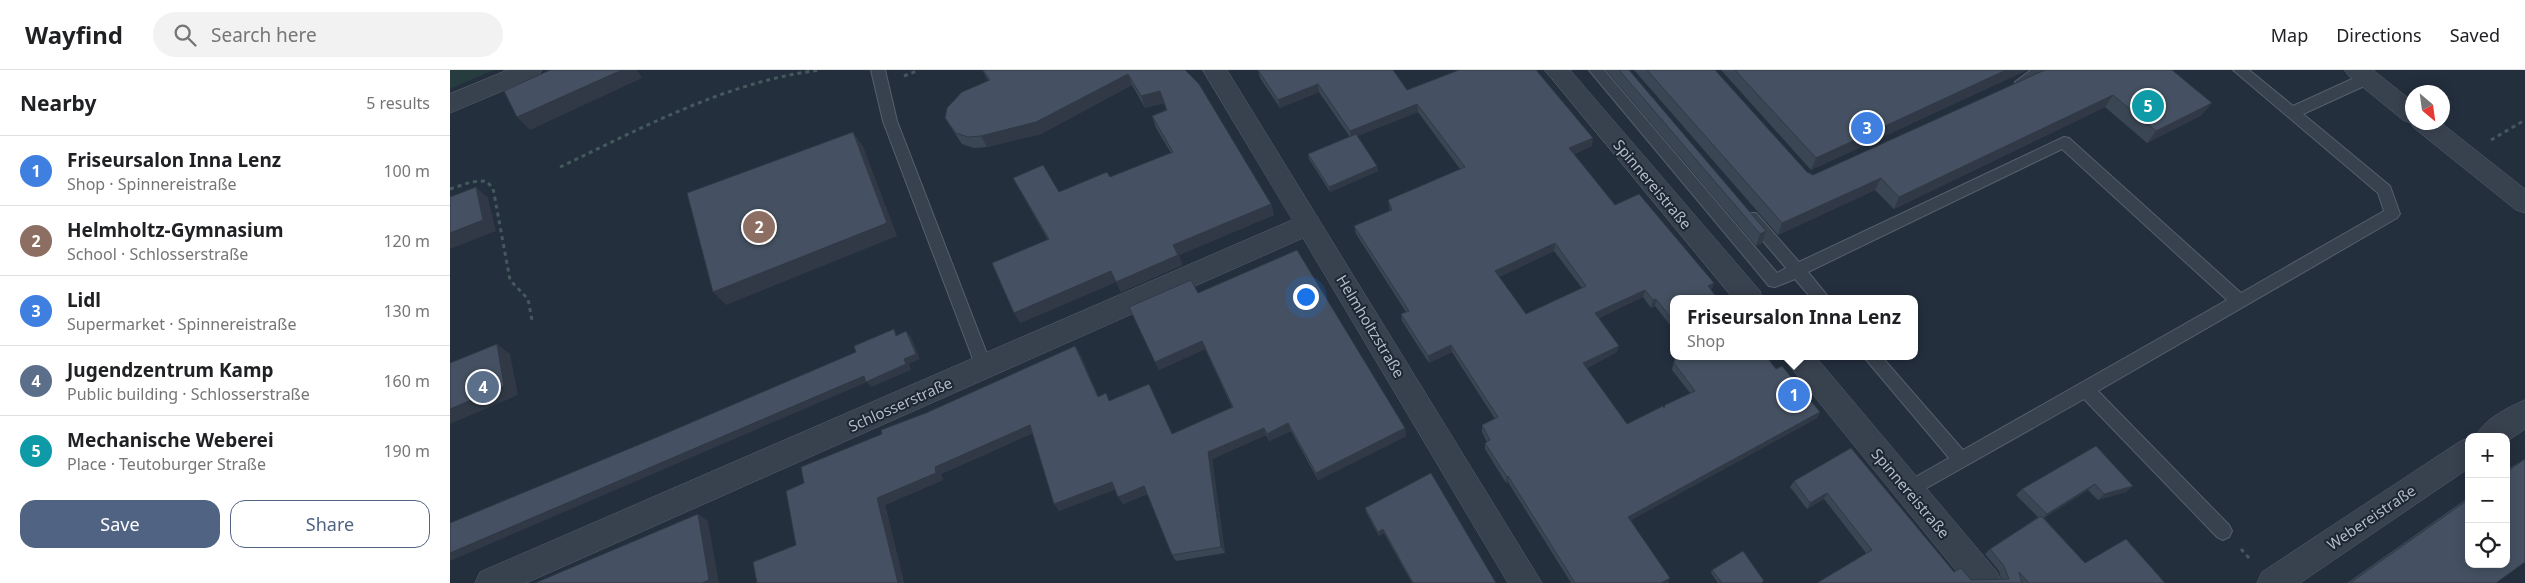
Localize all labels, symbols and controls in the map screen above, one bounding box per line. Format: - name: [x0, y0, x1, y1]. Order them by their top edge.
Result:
- search box: [153, 12, 503, 57]
- text: Wayfind: [25, 18, 123, 51]
- icon: search: [171, 21, 199, 49]
- text: Search here: [211, 22, 317, 48]
- text: Map: [2271, 23, 2308, 47]
- text: Directions: [2336, 23, 2422, 47]
- text: Saved: [2450, 23, 2500, 47]
- north arrow: [2405, 85, 2450, 130]
- pin: 5: [2132, 87, 2164, 125]
- text: Nearby: [20, 89, 96, 117]
- text: 5 results: [366, 92, 430, 114]
- pin: 3: [1851, 109, 1883, 147]
- street label: Spinnereistraße: [1610, 135, 1696, 233]
- text: Friseursalon Inna Lenz: [67, 147, 281, 173]
- text: 1: [31, 160, 41, 182]
- text: 100 m: [383, 160, 430, 182]
- text: Shop · Spinnereistraße: [67, 173, 237, 195]
- pin: 2: [743, 208, 775, 246]
- text: Helmholtz-Gymnasium: [67, 217, 284, 243]
- text: 2: [31, 230, 41, 252]
- text: 120 m: [383, 230, 430, 252]
- text: School · Schlosserstraße: [67, 243, 248, 265]
- street label: Helmholtzstraße: [1332, 271, 1410, 381]
- your location: [1293, 284, 1319, 310]
- text: Lidl: [67, 287, 101, 313]
- popup: [1670, 295, 1918, 360]
- text: 3: [31, 300, 41, 322]
- text: 130 m: [383, 300, 430, 322]
- text: Friseursalon Inna Lenz: [1687, 304, 1901, 330]
- text: Supermarket · Spinnereistraße: [67, 313, 296, 335]
- text: Shop: [1687, 330, 1725, 352]
- text: Jugendzentrum Kamp: [67, 357, 274, 383]
- pin: 4: [467, 368, 499, 406]
- text: 4: [31, 370, 41, 392]
- text: 160 m: [383, 370, 430, 392]
- street label: Schlosserstraße: [845, 372, 955, 436]
- pin: 1: [1778, 376, 1810, 414]
- text: Public building · Schlosserstraße: [67, 383, 310, 405]
- text: Mechanische Weberei: [67, 427, 274, 453]
- map controls: [2465, 433, 2510, 568]
- button: +: [2465, 433, 2510, 478]
- text: 5: [31, 440, 41, 462]
- text: 190 m: [383, 440, 430, 462]
- street label: Spinnereistraße: [1868, 444, 1954, 542]
- text: Place · Teutoburger Straße: [67, 453, 266, 475]
- button: −: [2465, 478, 2510, 523]
- street label: Webereistraße: [2323, 480, 2419, 554]
- button: Save: [20, 500, 220, 548]
- button: Share: [230, 500, 430, 548]
- button: locate: [2465, 523, 2510, 568]

